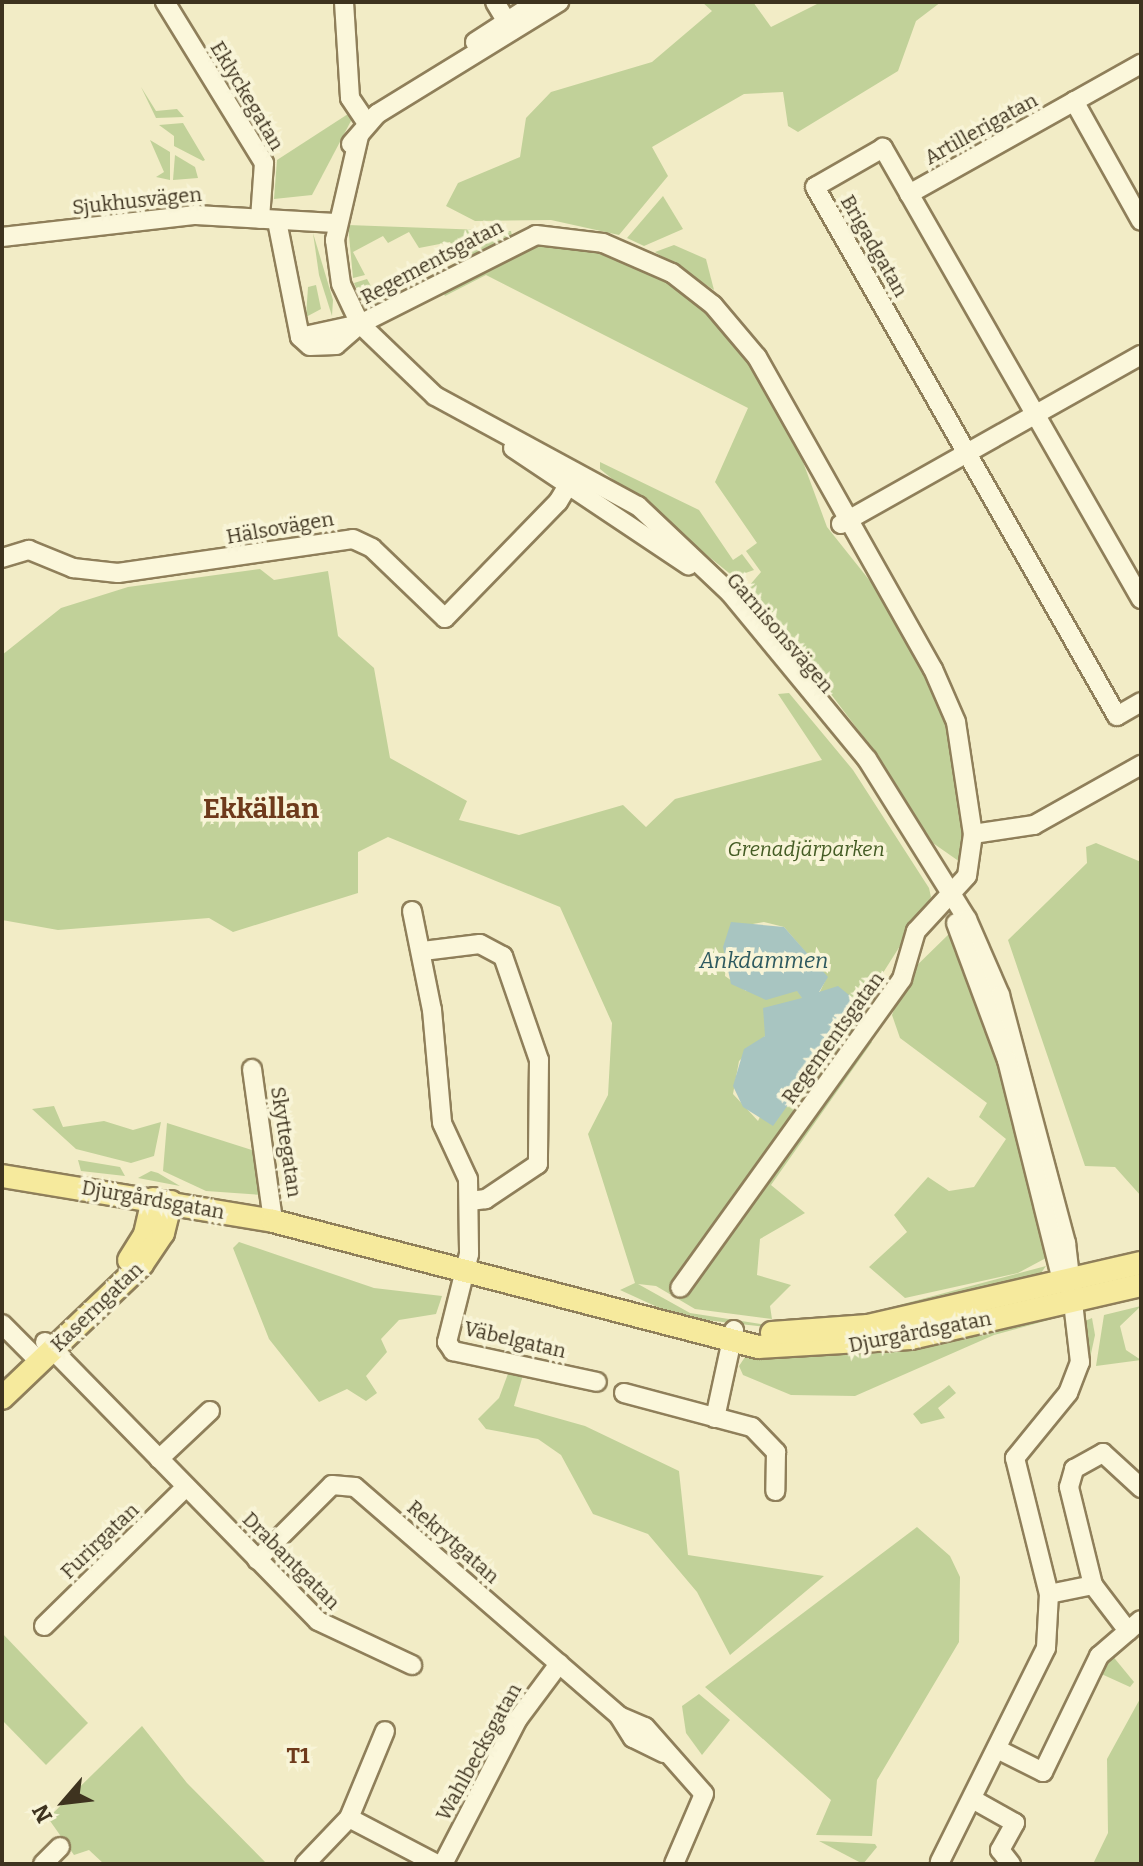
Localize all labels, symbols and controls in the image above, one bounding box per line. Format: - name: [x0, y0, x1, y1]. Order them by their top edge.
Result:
- street label: Eklyckegatan: [205, 37, 289, 155]
- street label: Artillerigatan: [920, 88, 1042, 170]
- street label: Sjukhusvägen: [71, 182, 203, 220]
- street label: Brigadgatan: [835, 191, 913, 301]
- street label: Regementsgatan: [357, 214, 507, 310]
- street label: Hälsovägen: [224, 507, 336, 549]
- street label: Garnisonsvägen: [721, 568, 839, 698]
- district label: Ekkällan: [203, 792, 319, 826]
- park label: Grenadjärparken: [727, 837, 885, 861]
- water label: Ankdammen: [700, 948, 828, 974]
- street label: Regementsgatan: [777, 967, 889, 1109]
- street label: Skyttegatan: [265, 1085, 307, 1199]
- street label: Djurgårdsgatan: [80, 1176, 226, 1224]
- street label: Kaserngatan: [46, 1257, 148, 1357]
- street label: Djurgårdsgatan: [847, 1306, 993, 1358]
- street label: Väbelgatan: [462, 1317, 568, 1363]
- street label: Rekrytgatan: [402, 1496, 504, 1588]
- street label: Furirgatan: [56, 1498, 144, 1584]
- street label: Drabantgatan: [237, 1507, 345, 1615]
- street label: Wahlbecksgatan: [431, 1679, 527, 1825]
- district label: T1: [287, 1743, 309, 1769]
- north arrow: [24, 1762, 104, 1842]
- text: N: [26, 1800, 58, 1827]

